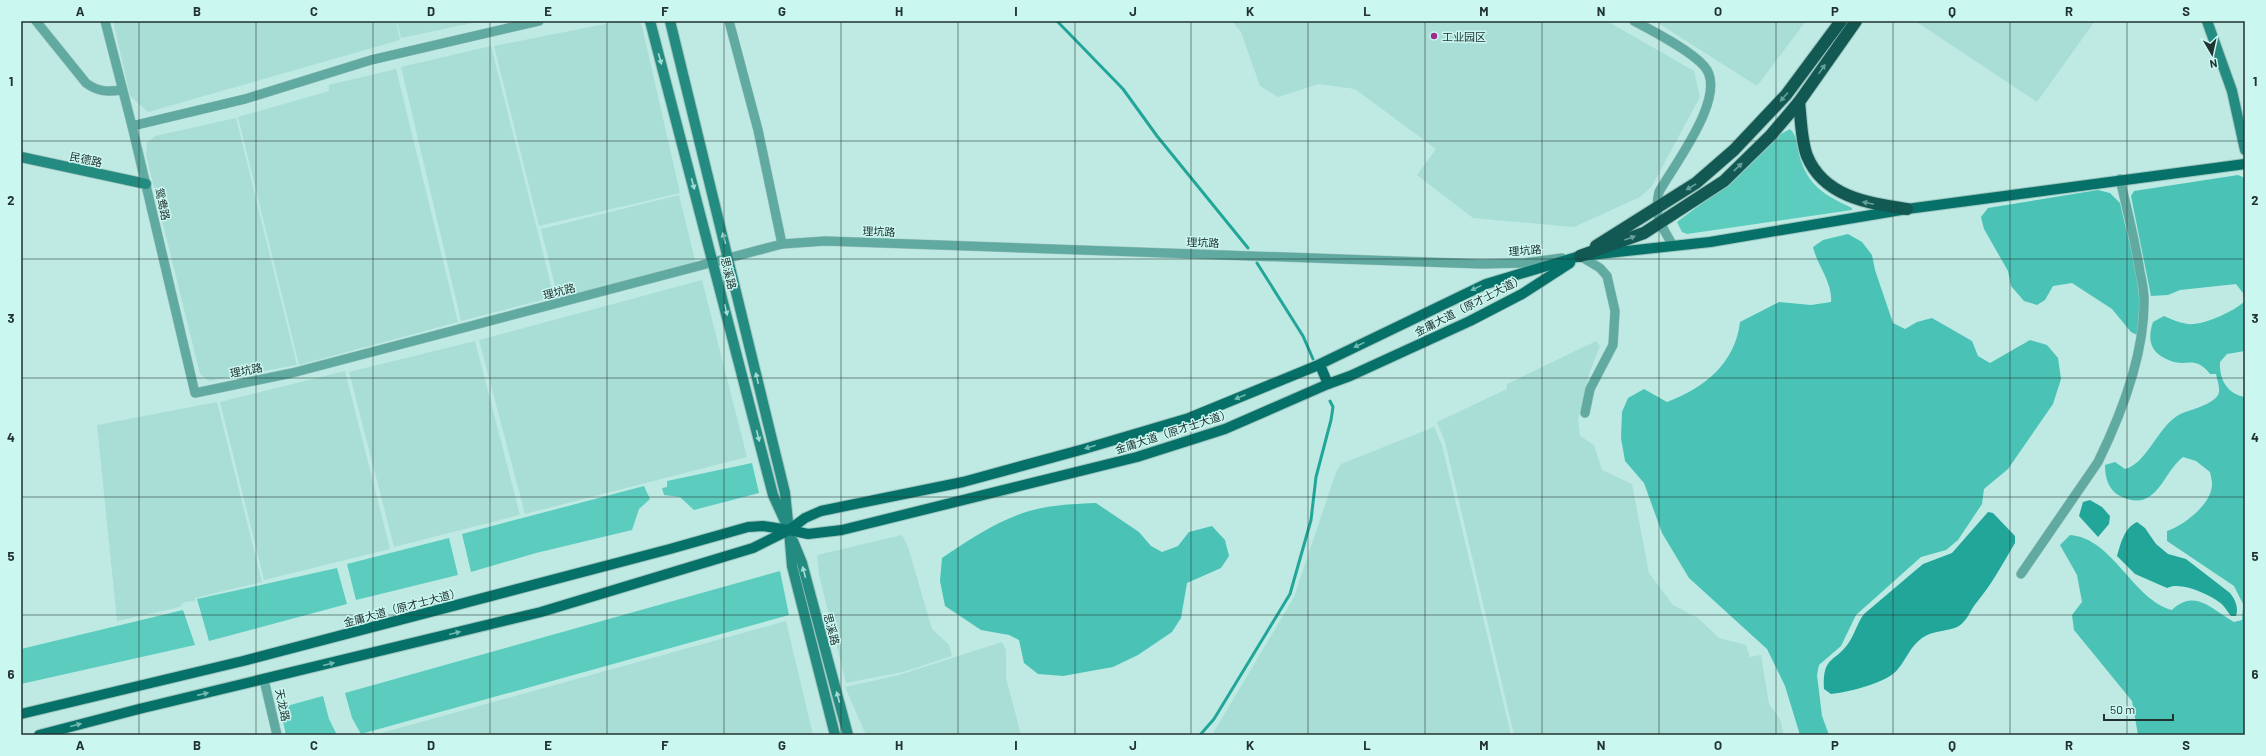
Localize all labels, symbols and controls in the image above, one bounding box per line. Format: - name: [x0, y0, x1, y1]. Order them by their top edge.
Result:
- text: A: [76, 3, 85, 19]
- text: B: [193, 3, 201, 19]
- text: C: [310, 3, 318, 19]
- text: D: [427, 3, 435, 19]
- text: E: [544, 3, 552, 19]
- text: F: [661, 3, 669, 19]
- text: G: [778, 3, 786, 19]
- text: H: [895, 3, 903, 19]
- text: I: [1014, 3, 1018, 19]
- text: J: [1129, 3, 1137, 19]
- text: K: [1246, 3, 1254, 19]
- text: L: [1363, 3, 1371, 19]
- text: M: [1479, 3, 1489, 19]
- text: N: [1597, 3, 1605, 19]
- text: O: [1714, 3, 1722, 19]
- text: P: [1831, 3, 1839, 19]
- text: Q: [1948, 3, 1956, 19]
- text: R: [2065, 3, 2073, 19]
- text: S: [2182, 3, 2190, 19]
- place label: 工业园区: [1442, 30, 1486, 43]
- marker: 工业园区: [1429, 31, 1439, 41]
- north arrow: [2192, 34, 2232, 74]
- one-way arrow: [657, 52, 663, 65]
- text: N: [2209, 57, 2218, 71]
- one-way arrow: [1818, 64, 1826, 74]
- text: 1: [9, 73, 13, 89]
- text: 1: [2253, 73, 2257, 89]
- one-way arrow: [1779, 92, 1788, 102]
- street label: 民德路: [69, 149, 103, 169]
- one-way arrow: [1733, 163, 1743, 172]
- one-way arrow: [690, 178, 696, 190]
- one-way arrow: [1685, 183, 1697, 190]
- street label: 鸳鸯路: [153, 186, 173, 222]
- text: 2: [7, 192, 15, 208]
- text: 2: [2251, 192, 2259, 208]
- one-way arrow: [1862, 199, 1875, 205]
- street label: 理坑路: [862, 224, 896, 238]
- one-way arrow: [720, 232, 726, 244]
- street label: 理坑路: [1186, 235, 1220, 249]
- one-way arrow: [1624, 235, 1636, 241]
- street label: 理坑路: [1508, 242, 1542, 258]
- street label: 思溪路: [719, 255, 739, 291]
- street label: 金庸大道（原才士大道）: [1412, 272, 1526, 338]
- street label: 理坑路: [541, 280, 577, 302]
- one-way arrow: [1470, 285, 1482, 291]
- one-way arrow: [723, 304, 729, 316]
- text: 3: [7, 310, 15, 326]
- text: 3: [2251, 310, 2259, 326]
- one-way arrow: [1353, 342, 1365, 348]
- street label: 理坑路: [229, 360, 263, 380]
- one-way arrow: [754, 372, 760, 384]
- one-way arrow: [1235, 394, 1246, 400]
- street label: 金庸大道（原才士大道）: [1113, 406, 1233, 456]
- text: 4: [7, 429, 15, 445]
- text: 4: [2251, 429, 2259, 445]
- one-way arrow: [755, 430, 761, 442]
- one-way arrow: [1084, 444, 1096, 450]
- text: 5: [7, 548, 15, 564]
- text: 5: [2251, 548, 2259, 564]
- one-way arrow: [801, 566, 807, 578]
- street label: 金庸大道（原才士大道）: [342, 585, 462, 629]
- street label: 思溪路: [821, 611, 843, 647]
- one-way arrow: [449, 629, 461, 635]
- one-way arrow: [323, 660, 335, 666]
- text: 6: [8, 666, 15, 682]
- text: 6: [2252, 666, 2259, 682]
- street label: 天龙路: [273, 688, 293, 722]
- one-way arrow: [196, 690, 209, 696]
- one-way arrow: [835, 691, 841, 703]
- scale bar: [2104, 696, 2173, 722]
- text: 50 m: [2110, 702, 2135, 716]
- one-way arrow: [71, 722, 83, 728]
- text: A: [76, 737, 85, 753]
- text: B: [193, 737, 201, 753]
- text: C: [310, 737, 318, 753]
- text: D: [427, 737, 435, 753]
- text: E: [544, 737, 552, 753]
- text: F: [661, 737, 669, 753]
- text: G: [778, 737, 786, 753]
- text: H: [895, 737, 903, 753]
- text: I: [1014, 737, 1018, 753]
- text: J: [1129, 737, 1137, 753]
- text: K: [1246, 737, 1254, 753]
- text: L: [1363, 737, 1371, 753]
- text: M: [1479, 737, 1489, 753]
- text: N: [1597, 737, 1605, 753]
- text: O: [1714, 737, 1722, 753]
- text: P: [1831, 737, 1839, 753]
- text: Q: [1948, 737, 1956, 753]
- text: R: [2065, 737, 2073, 753]
- text: S: [2182, 737, 2190, 753]

